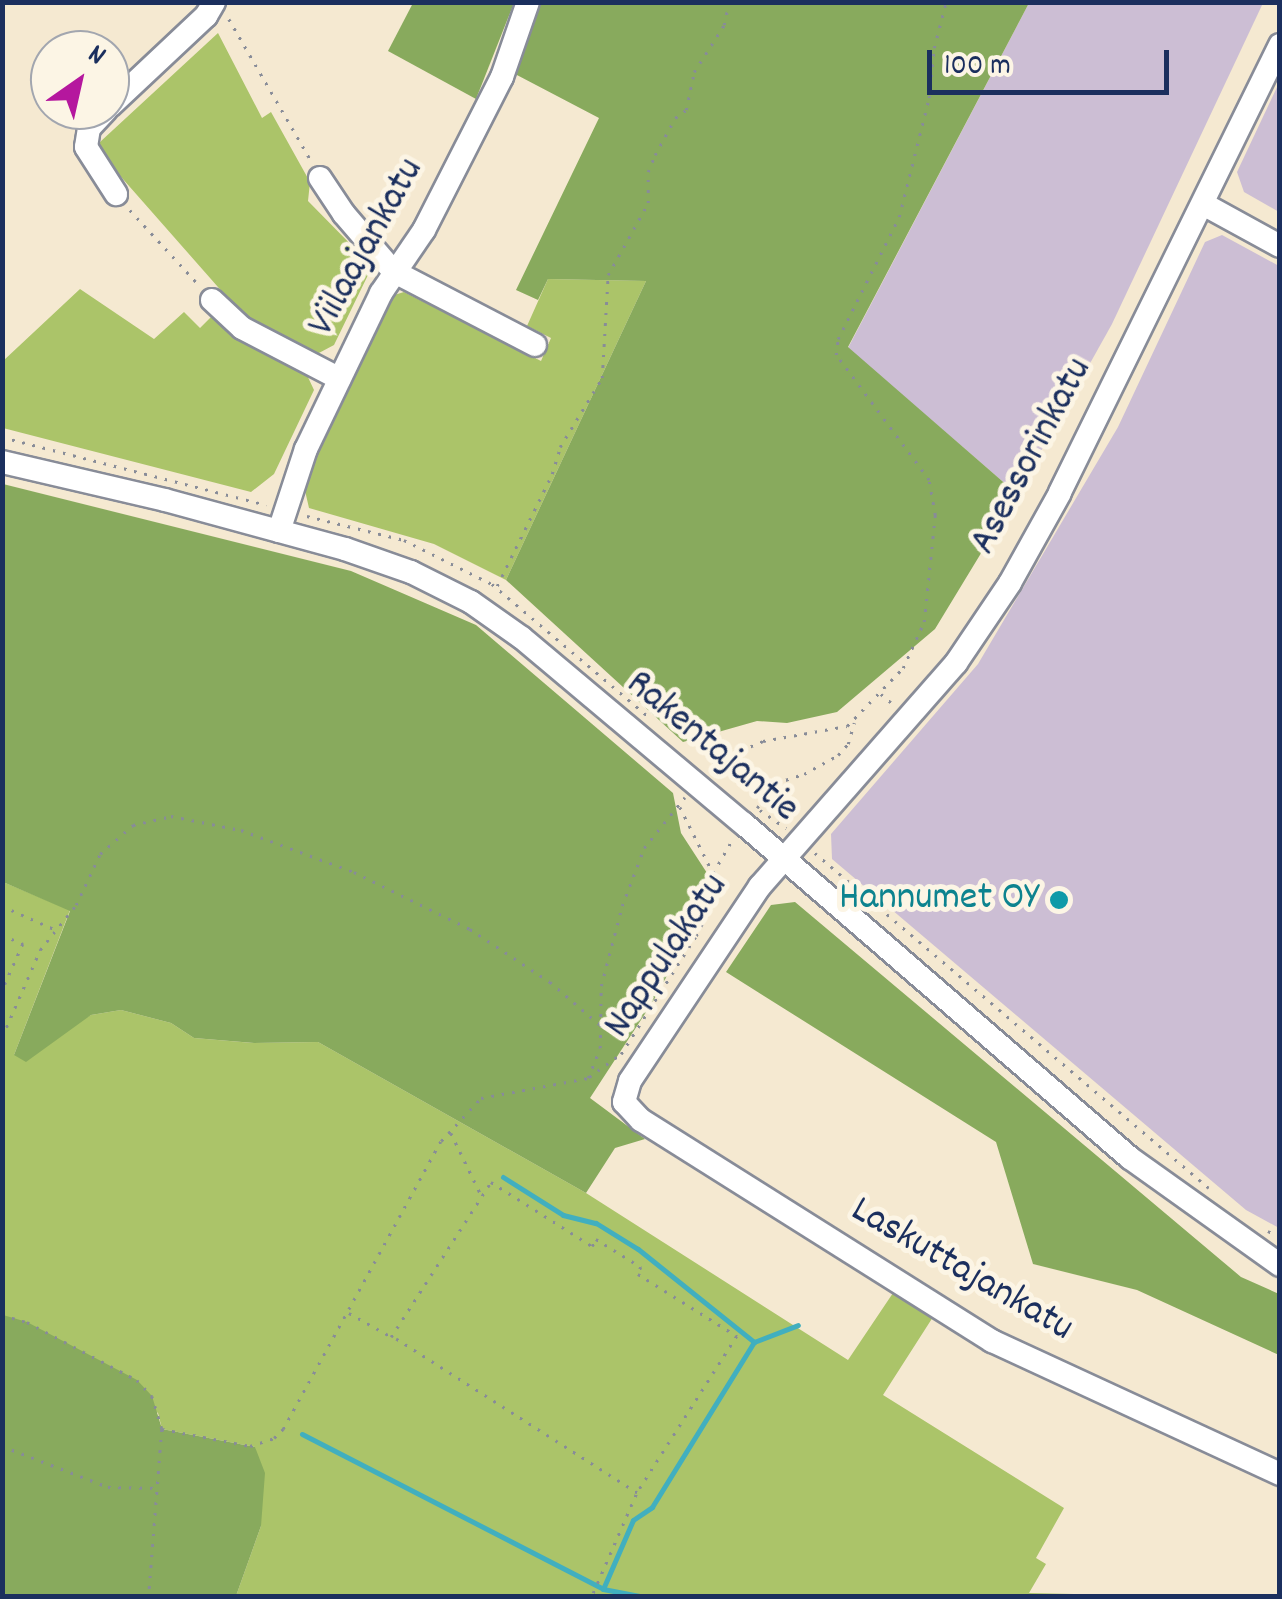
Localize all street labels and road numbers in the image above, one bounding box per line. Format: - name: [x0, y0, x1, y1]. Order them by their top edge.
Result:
- street label: Viilaajankatu: [300, 151, 436, 345]
- street label: Asessorinkatu: [961, 351, 1105, 563]
- street label: Rakentajantie: [615, 662, 807, 834]
- street label: Nappulakatu: [596, 866, 740, 1048]
- street label: Laskuttajankatu: [841, 1188, 1081, 1354]

